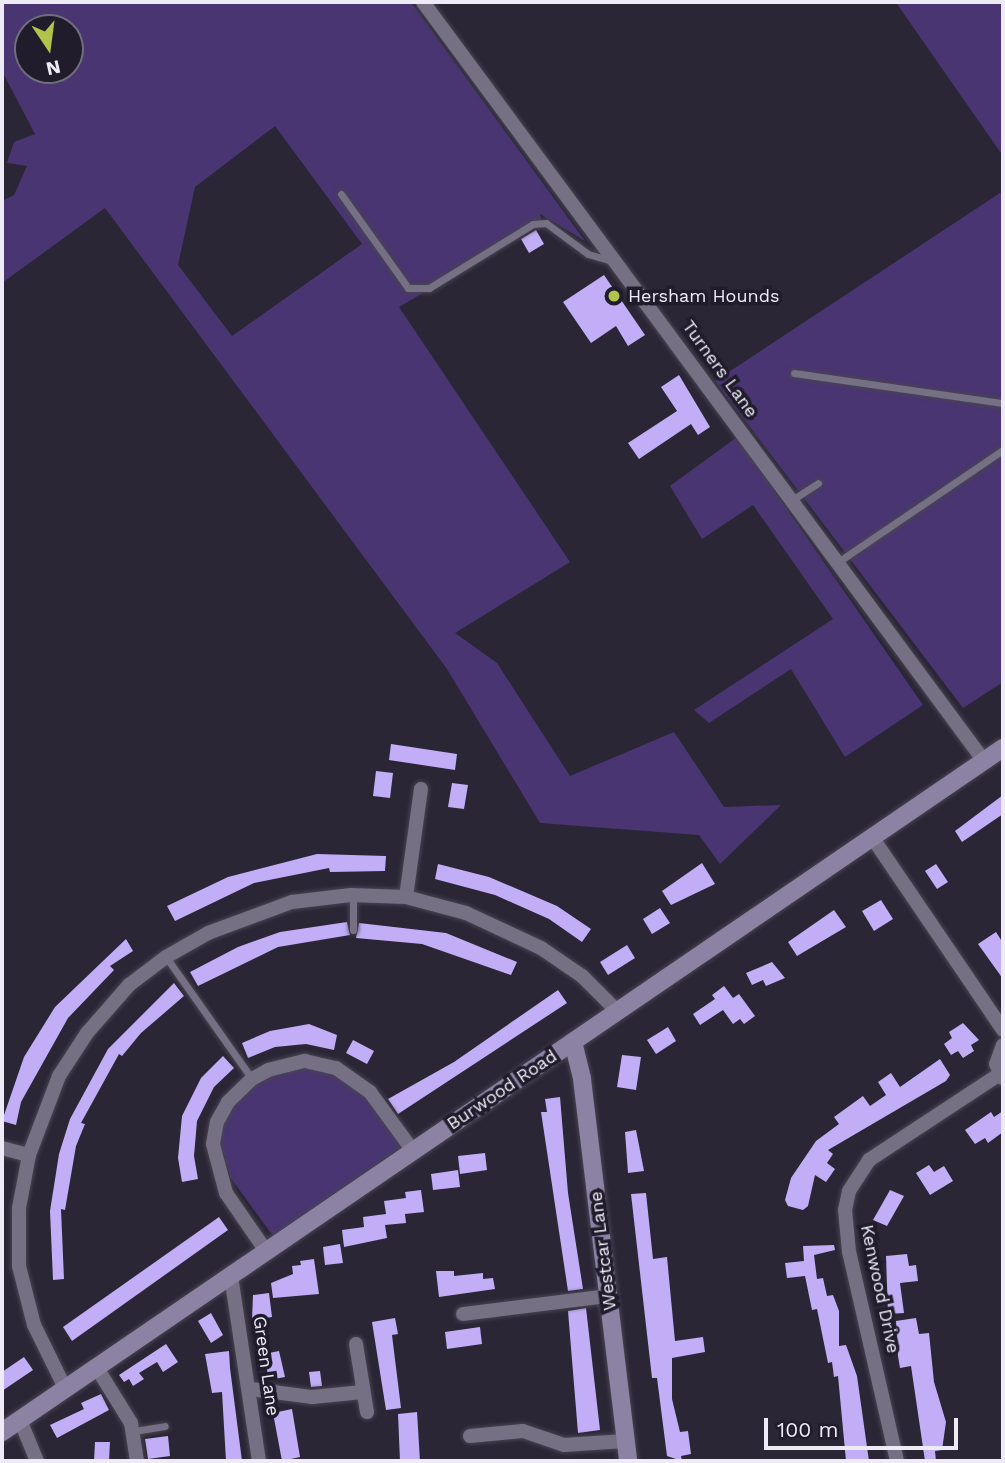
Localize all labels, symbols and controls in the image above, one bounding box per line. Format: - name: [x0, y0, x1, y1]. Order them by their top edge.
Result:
- north arrow: [14, 14, 84, 84]
- text: N: [44, 55, 63, 81]
- place label: Hersham Hounds: [628, 285, 779, 307]
- marker: Hersham Hounds: [606, 288, 622, 304]
- street label: Turners Lane: [678, 316, 762, 422]
- street label: Burwood Road: [443, 1045, 561, 1135]
- street label: Westcar Lane: [585, 1190, 621, 1312]
- street label: Kenwood Drive: [856, 1223, 904, 1355]
- street label: Green Lane: [248, 1315, 284, 1417]
- scale bar: [767, 1404, 961, 1448]
- text: 100 m: [777, 1417, 839, 1442]

